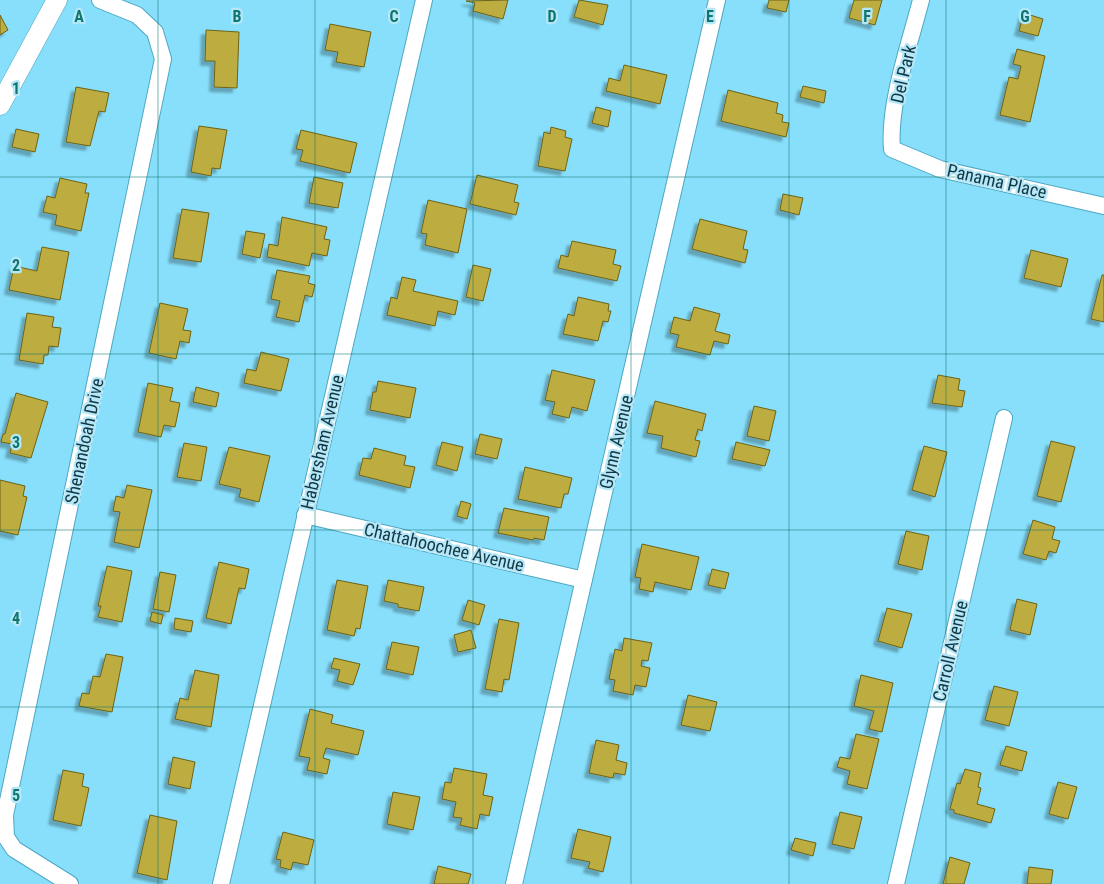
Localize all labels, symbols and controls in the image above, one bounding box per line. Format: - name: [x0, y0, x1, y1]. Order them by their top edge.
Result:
- text: A: [74, 7, 84, 26]
- text: B: [233, 7, 242, 26]
- text: C: [389, 7, 399, 26]
- text: D: [547, 7, 557, 26]
- text: E: [706, 7, 714, 26]
- text: F: [863, 7, 871, 26]
- text: G: [1020, 7, 1030, 26]
- street label: Del Park: [886, 43, 920, 105]
- text: 1: [12, 79, 20, 98]
- street label: Panama Place: [945, 159, 1049, 203]
- text: 2: [12, 256, 20, 275]
- street label: Habersham Avenue: [296, 373, 348, 511]
- street label: Shenandoah Drive: [60, 376, 108, 506]
- street label: Glynn Avenue: [595, 393, 637, 491]
- text: 3: [12, 433, 20, 452]
- street label: Chattahoochee Avenue: [362, 518, 526, 576]
- street label: Carroll Avenue: [928, 599, 972, 703]
- text: 4: [12, 609, 20, 628]
- text: 5: [12, 786, 20, 805]

